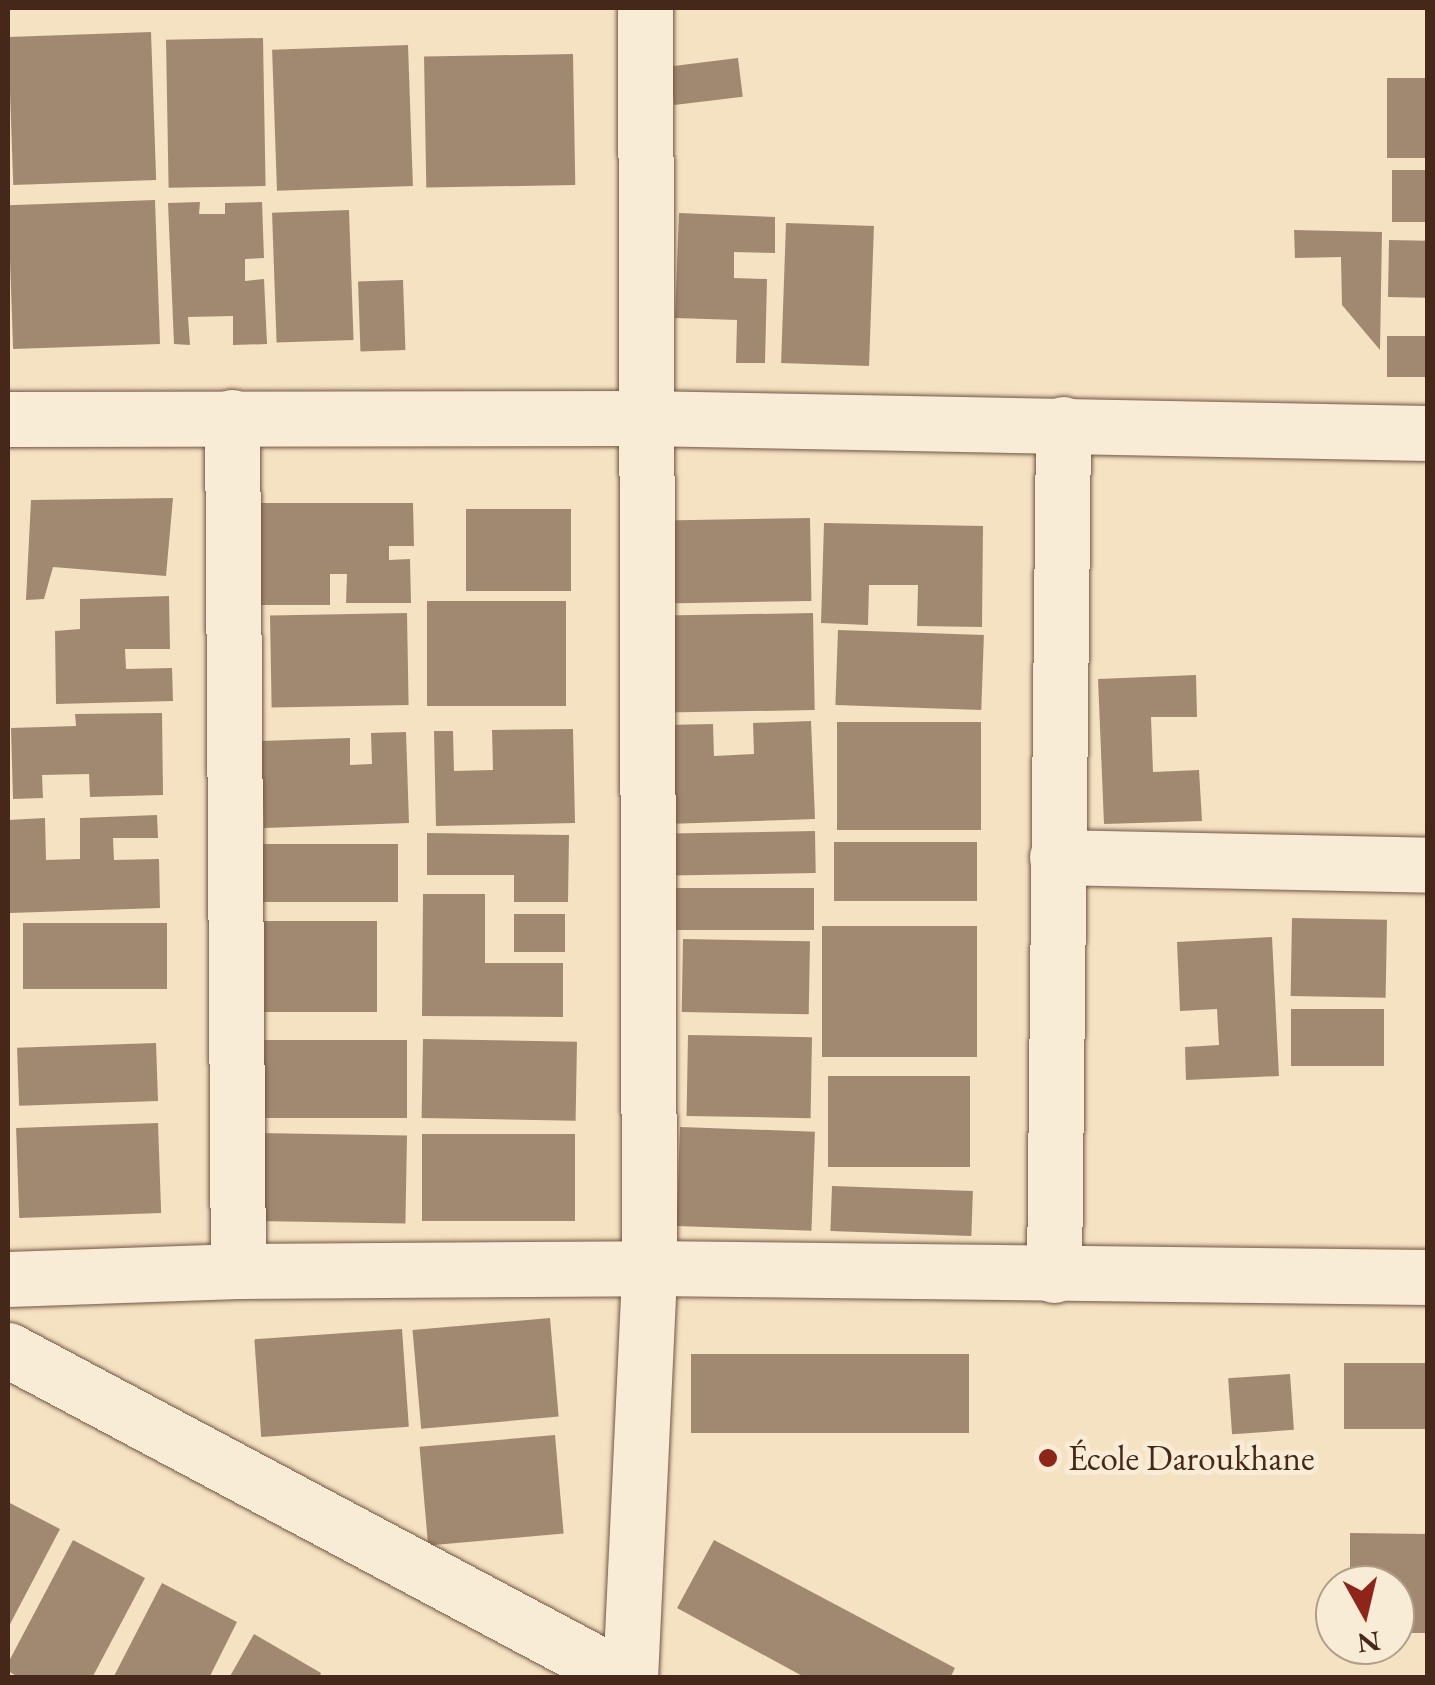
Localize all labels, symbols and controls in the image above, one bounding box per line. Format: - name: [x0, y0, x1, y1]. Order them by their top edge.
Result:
- place label: École Daroukhane: [1068, 1437, 1315, 1479]
- marker: École Daroukhane: [1037, 1447, 1059, 1469]
- north arrow: [1315, 1565, 1415, 1665]
- text: N: [1355, 1623, 1383, 1662]

